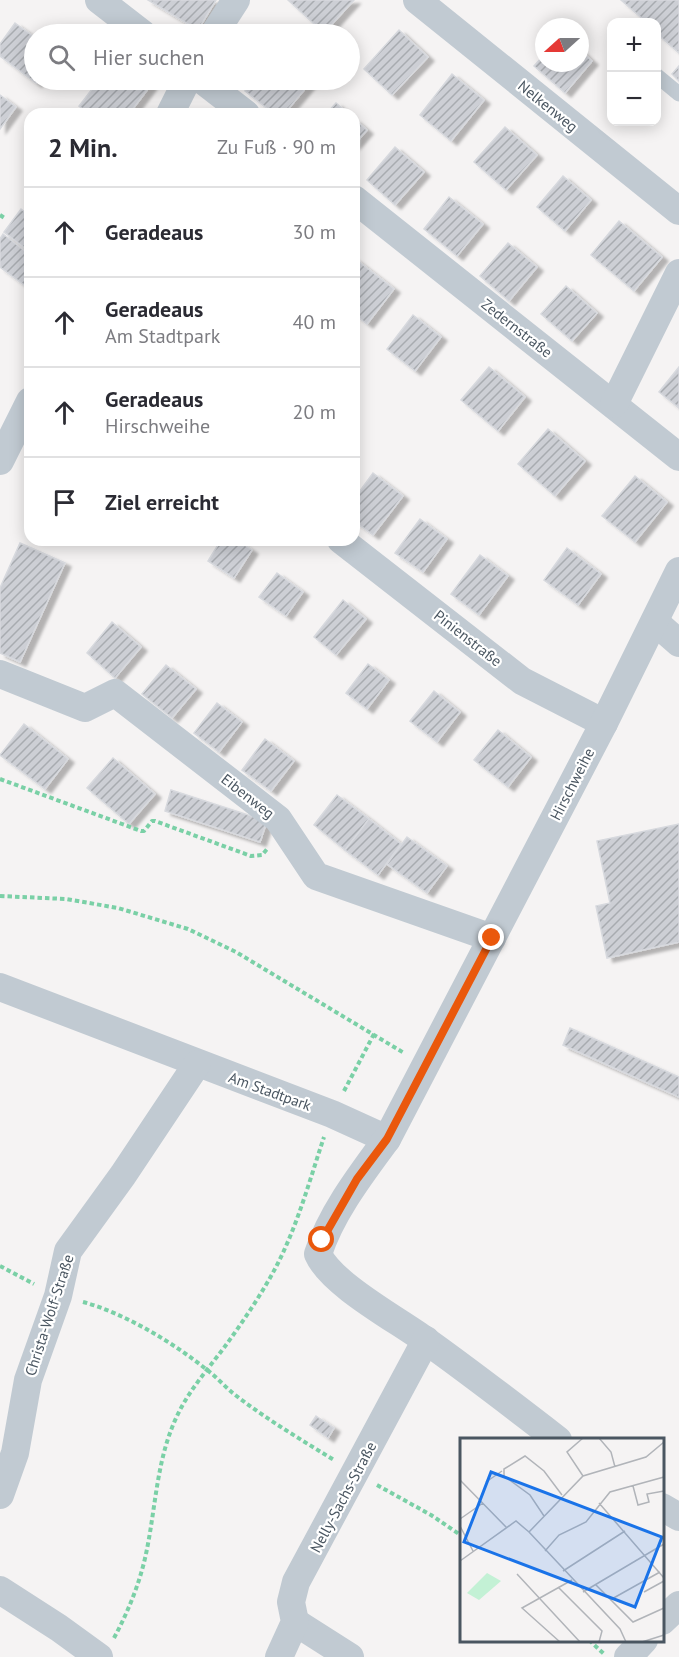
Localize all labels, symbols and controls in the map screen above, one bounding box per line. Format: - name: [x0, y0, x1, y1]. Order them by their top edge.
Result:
- north arrow: [535, 18, 589, 72]
- map controls: [607, 18, 661, 126]
- button: +: [607, 18, 661, 72]
- search box: [24, 24, 360, 90]
- icon: search: [45, 41, 78, 74]
- text: Hier suchen: [93, 43, 205, 71]
- button: −: [607, 72, 661, 126]
- street label: Nelkenweg: [514, 76, 582, 136]
- text: 2 Min.: [48, 131, 118, 164]
- text: Zu Fuß · 90 m: [217, 134, 336, 160]
- icon: ahead: [48, 216, 81, 249]
- text: Geradeaus: [105, 218, 203, 246]
- text: 30 m: [293, 219, 336, 245]
- text: Geradeaus: [105, 295, 203, 323]
- street label: Zedernstraße: [478, 295, 556, 361]
- icon: ahead: [48, 306, 81, 339]
- text: 40 m: [293, 309, 336, 335]
- text: Am Stadtpark: [105, 323, 220, 349]
- text: Geradeaus: [105, 385, 203, 413]
- icon: ahead: [48, 396, 81, 429]
- text: 20 m: [293, 399, 336, 425]
- text: Hirschweihe: [105, 413, 210, 439]
- icon: arrive: [48, 486, 81, 519]
- text: Ziel erreicht: [105, 488, 219, 516]
- street label: Pinienstraße: [430, 606, 506, 670]
- street label: Hirschweihe: [546, 745, 598, 823]
- street label: Eibenweg: [218, 769, 278, 823]
- route end: [478, 924, 504, 950]
- street label: Am Stadtpark: [226, 1067, 315, 1115]
- route start: [308, 1226, 334, 1252]
- street label: Christa-Wolf-Straße: [20, 1252, 78, 1378]
- street label: Nelly-Sachs-Straße: [306, 1438, 380, 1556]
- inset map: [460, 1438, 664, 1642]

